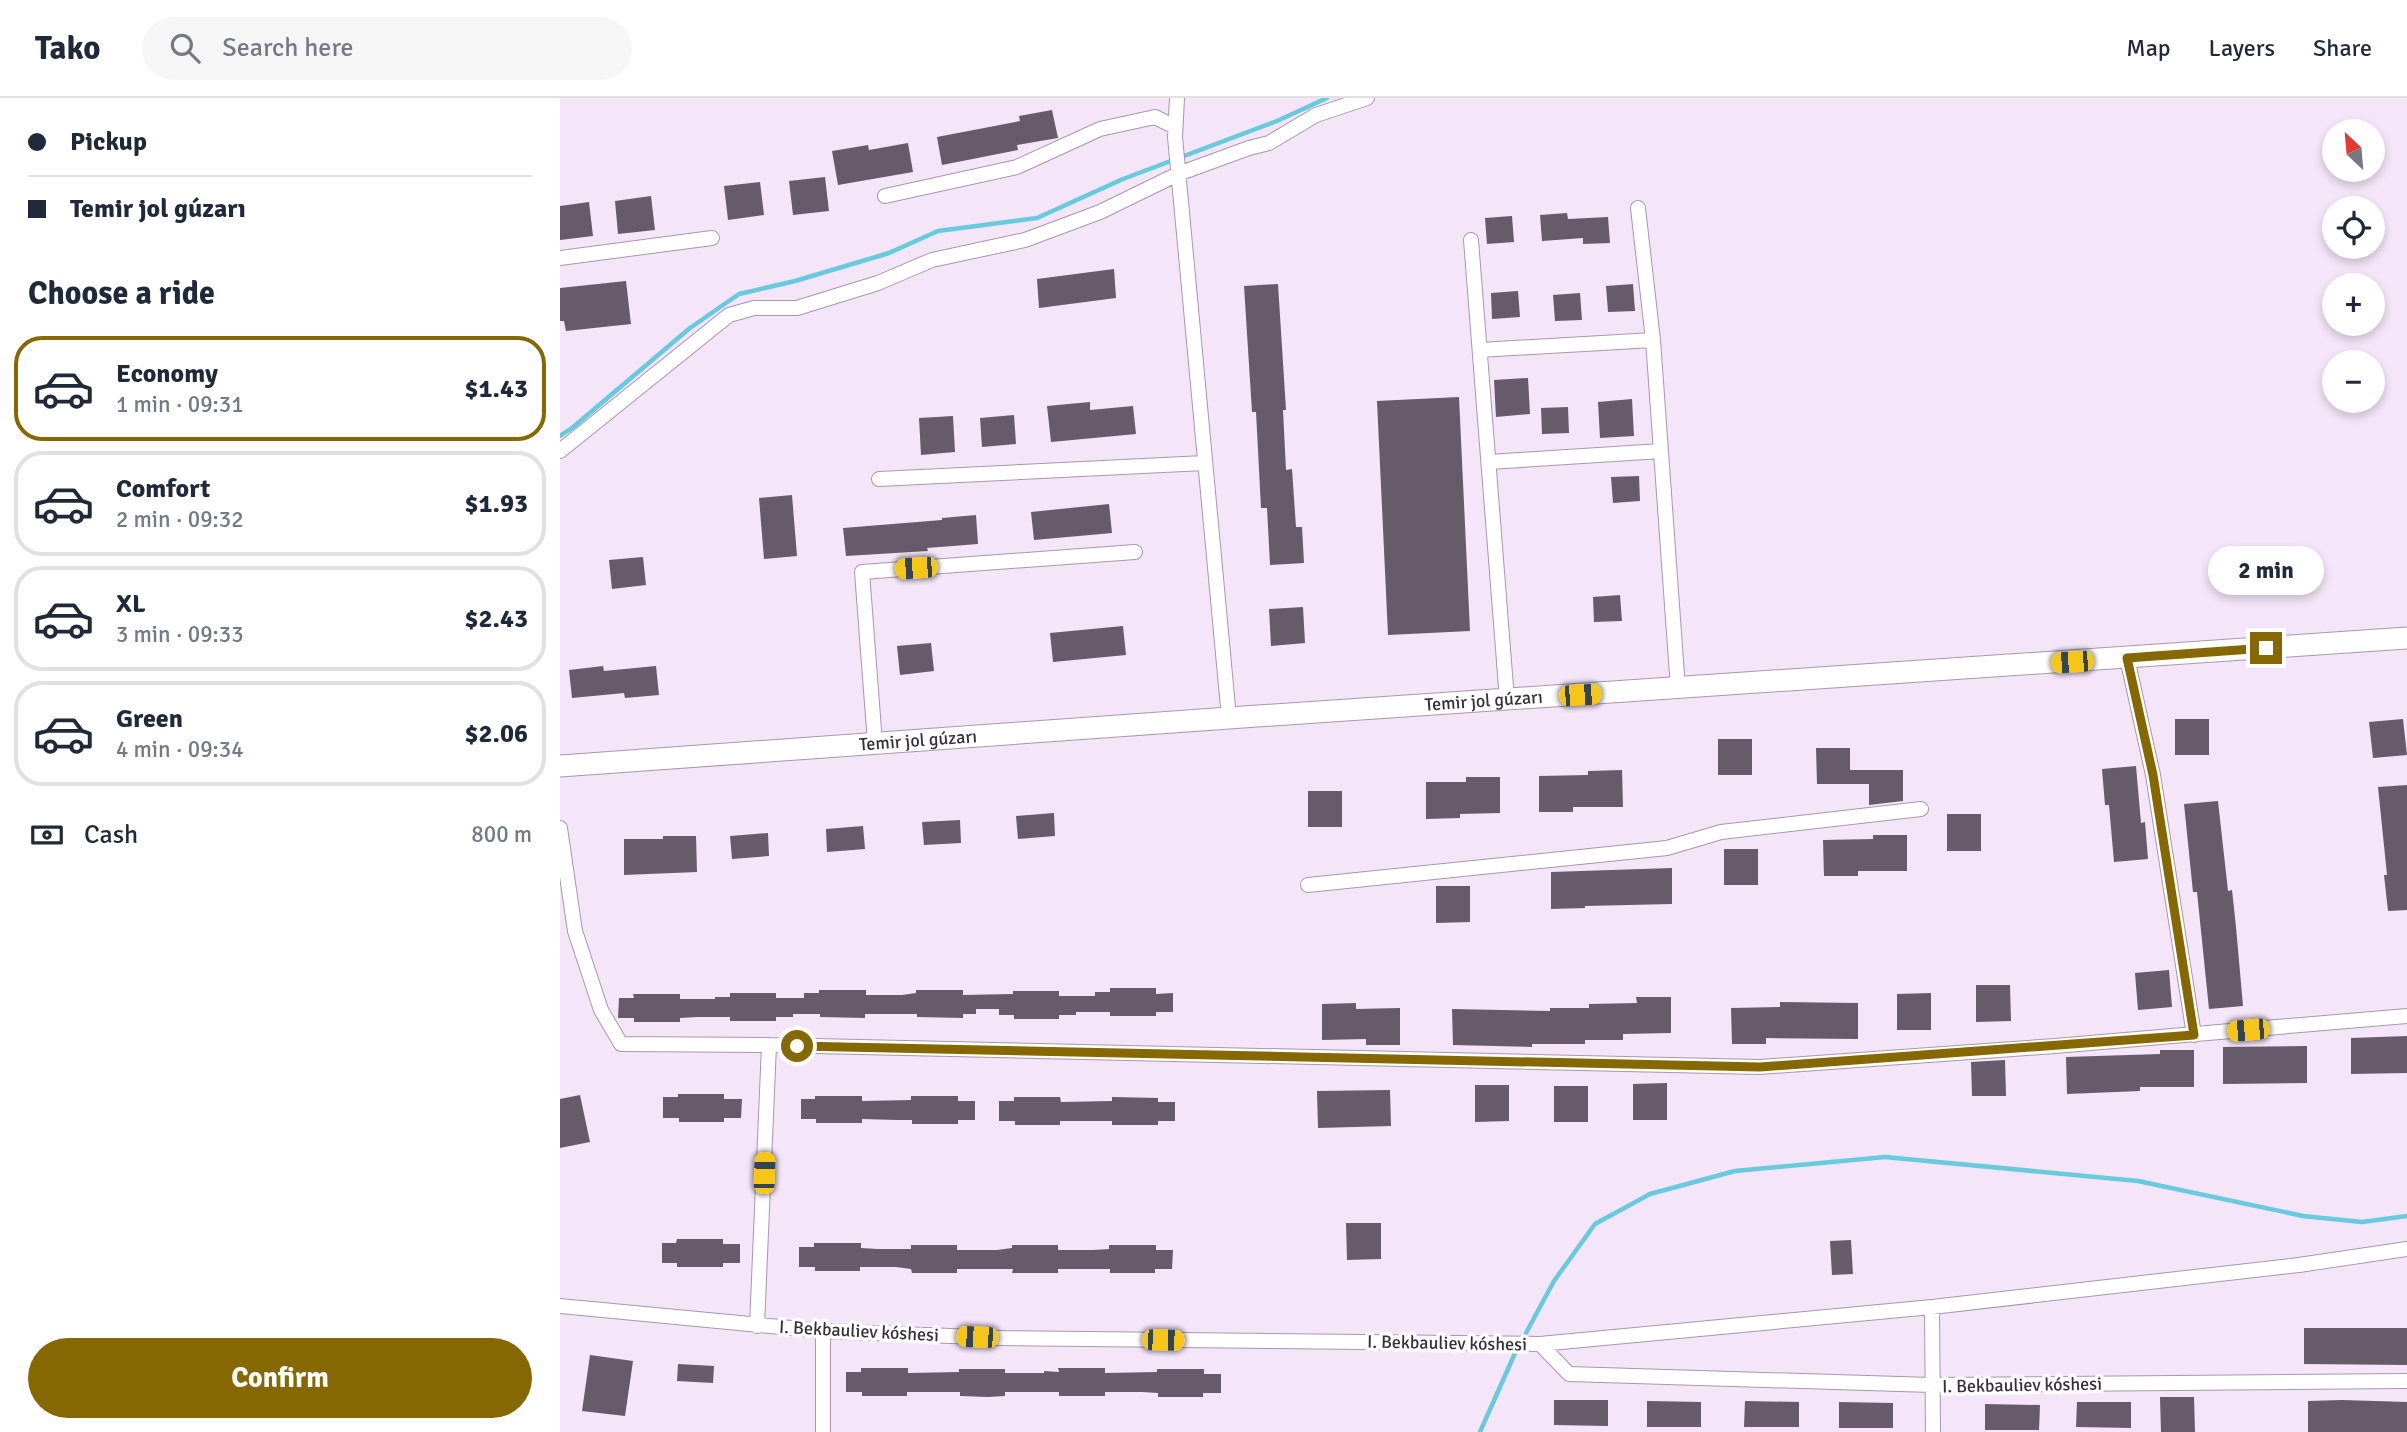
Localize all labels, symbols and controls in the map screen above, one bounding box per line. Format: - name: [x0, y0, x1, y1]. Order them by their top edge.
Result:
- search box: [142, 17, 632, 80]
- text: Tako: [35, 28, 100, 69]
- icon: search: [166, 29, 204, 67]
- text: Search here: [222, 32, 353, 64]
- text: Map: [2126, 33, 2171, 63]
- text: Layers: [2209, 33, 2275, 63]
- text: Share: [2313, 33, 2372, 63]
- north arrow: [2322, 119, 2385, 182]
- map controls: [2322, 119, 2385, 413]
- text: Pickup: [70, 126, 147, 158]
- text: Temir jol gúzarı: [70, 193, 246, 225]
- button: locate: [2322, 196, 2385, 259]
- button: +: [2322, 273, 2385, 336]
- text: Choose a ride: [28, 274, 215, 313]
- button: −: [2322, 350, 2385, 413]
- icon: car: [32, 357, 95, 420]
- text: Economy: [116, 358, 218, 390]
- text: $1.43: [464, 373, 528, 405]
- text: 1 min · 09:31: [116, 390, 244, 419]
- icon: car: [32, 472, 95, 535]
- text: Comfort: [116, 473, 210, 505]
- text: $1.93: [464, 488, 528, 520]
- text: 2 min · 09:32: [116, 505, 244, 534]
- callout: 2 min: [2208, 546, 2324, 596]
- car: [895, 556, 938, 580]
- text: 2 min: [2238, 556, 2294, 585]
- icon: car: [32, 587, 95, 650]
- text: XL: [116, 588, 146, 620]
- text: $2.43: [464, 603, 528, 635]
- text: 3 min · 09:33: [116, 620, 244, 649]
- route end: [2250, 632, 2282, 664]
- car: [2051, 650, 2094, 674]
- car: [1559, 683, 1602, 707]
- street label: Temir jol gúzarı: [1424, 686, 1543, 716]
- icon: car: [32, 702, 95, 765]
- text: Green: [116, 703, 183, 735]
- text: $2.06: [464, 718, 528, 750]
- street label: Temir jol gúzarı: [858, 725, 978, 756]
- text: 4 min · 09:34: [116, 735, 244, 764]
- icon: cash: [28, 816, 66, 854]
- text: Cash: [84, 819, 138, 851]
- text: 800 m: [471, 820, 532, 849]
- car: [2227, 1018, 2270, 1042]
- route start: [781, 1030, 813, 1062]
- car: [753, 1152, 776, 1194]
- street label: I. Bekbauliev kóshesi: [779, 1316, 939, 1346]
- car: [956, 1326, 999, 1348]
- car: [1142, 1329, 1185, 1351]
- street label: I. Bekbauliev kóshesi: [1367, 1331, 1527, 1355]
- button: Confirm: [28, 1338, 532, 1418]
- street label: I. Bekbauliev kóshesi: [1942, 1373, 2102, 1397]

